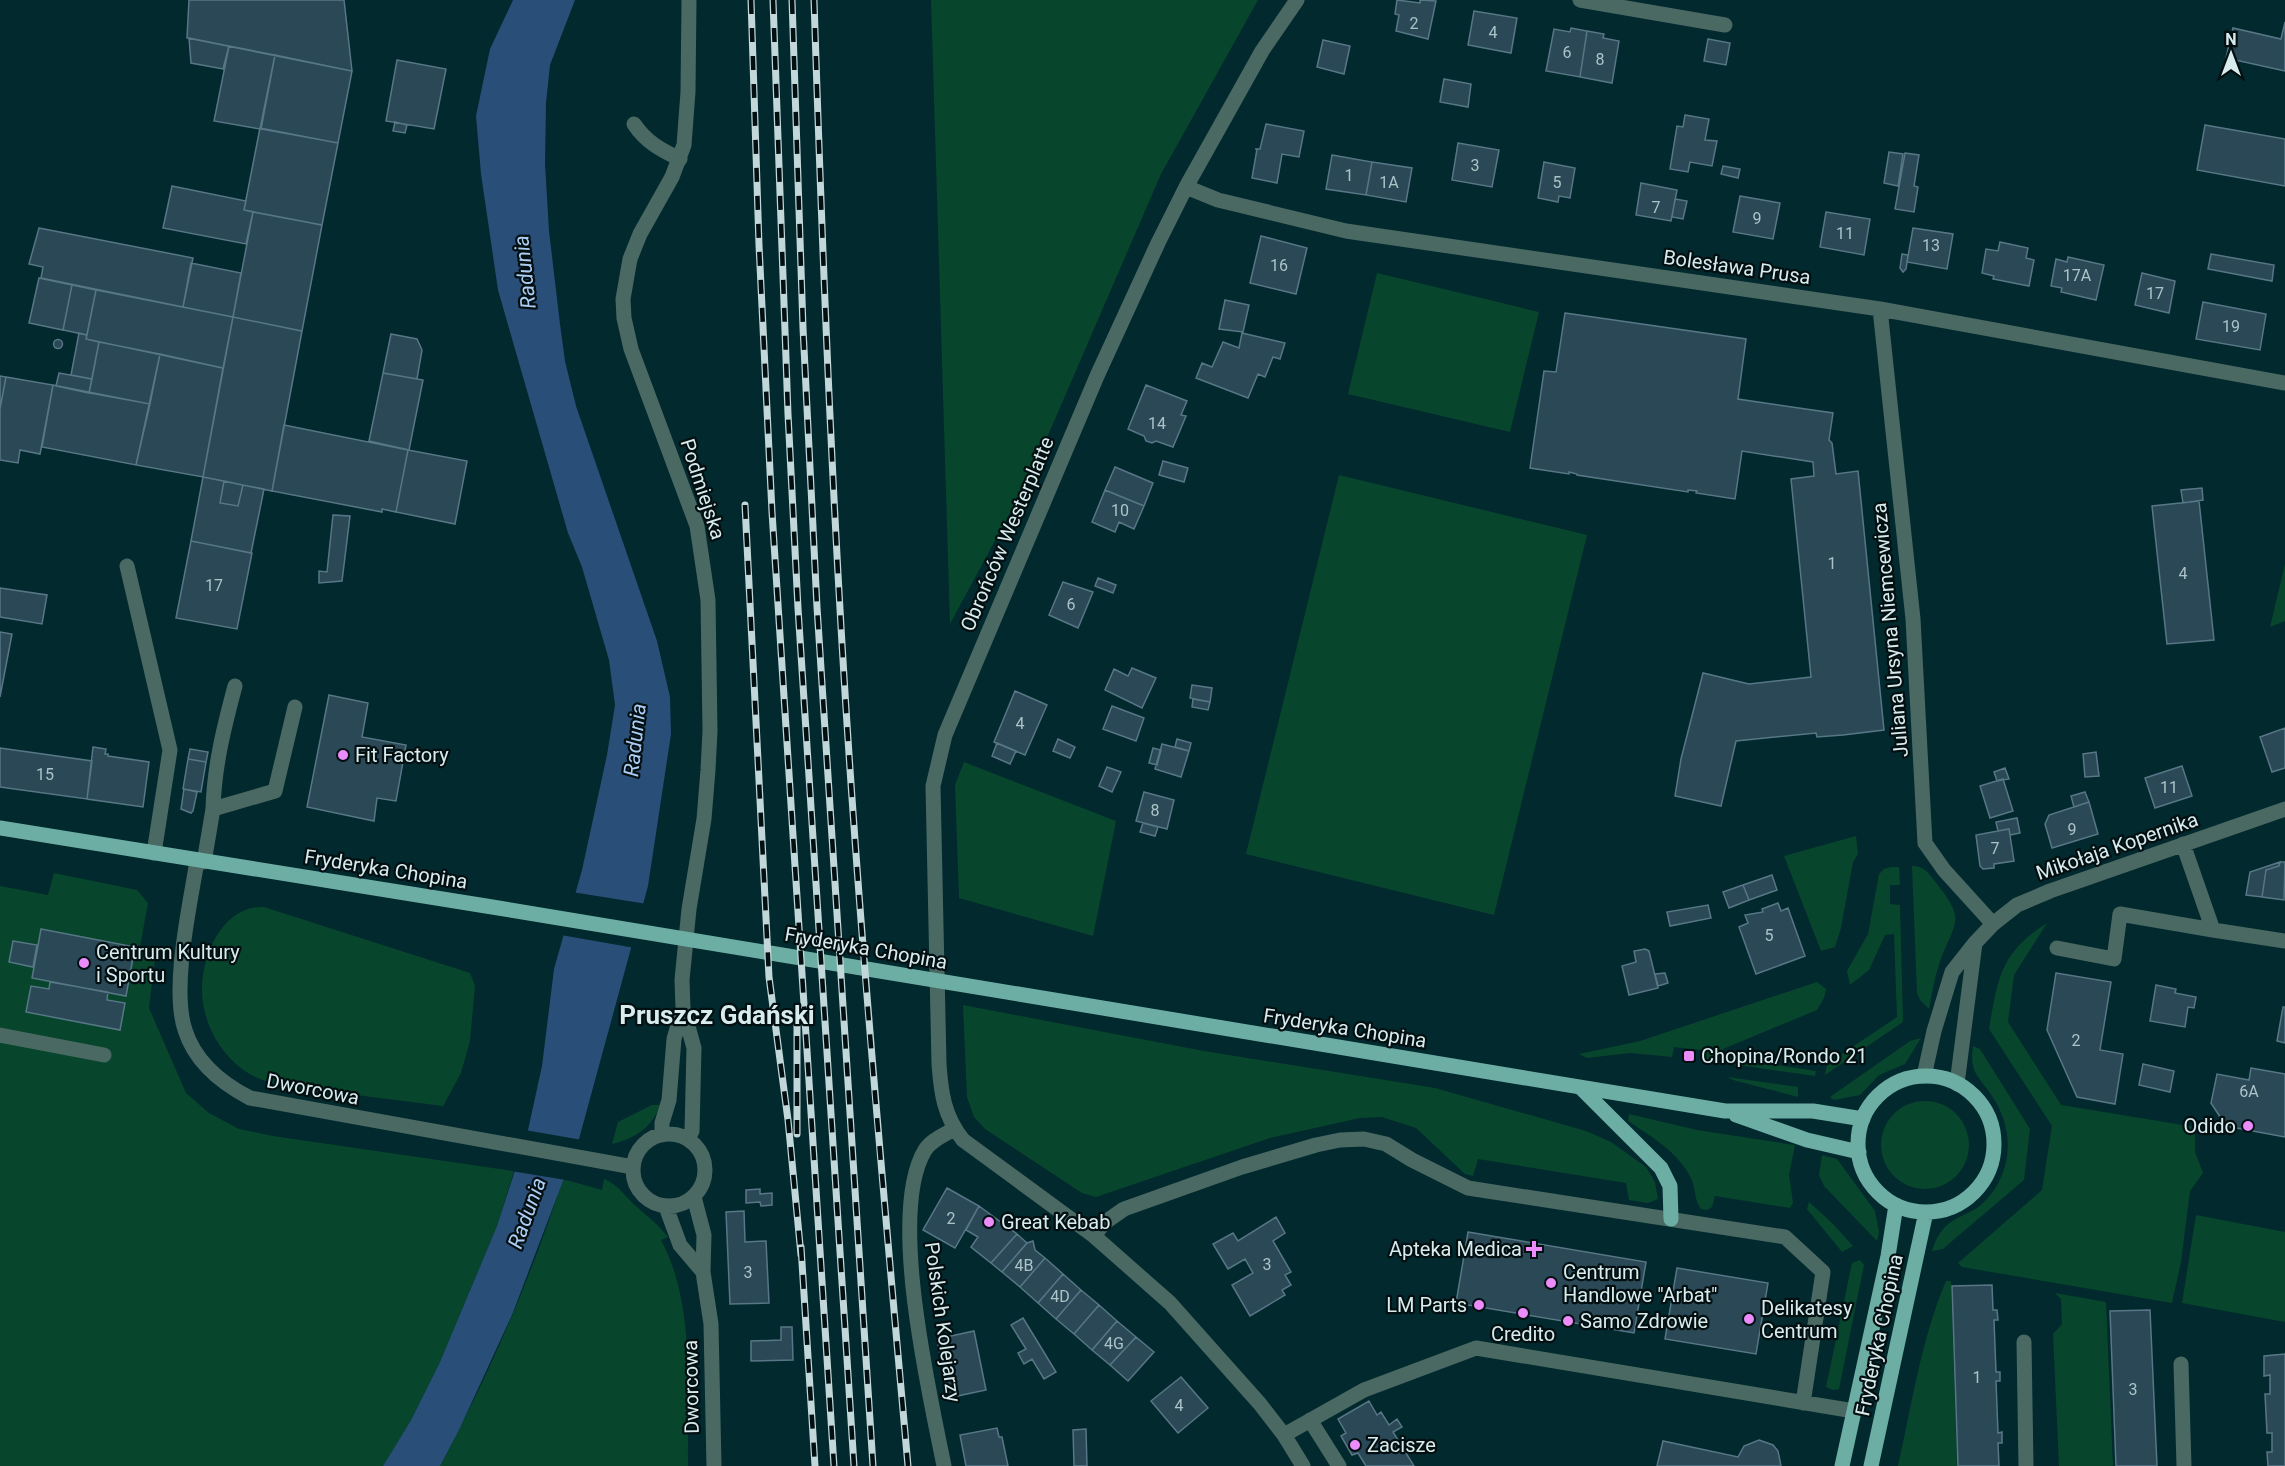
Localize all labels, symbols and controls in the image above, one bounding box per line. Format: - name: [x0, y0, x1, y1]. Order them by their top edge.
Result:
- house number: 2: [1410, 14, 1419, 33]
- house number: 4: [1489, 23, 1498, 42]
- north arrow: [2201, 24, 2261, 84]
- text: N: [2225, 30, 2237, 49]
- house number: 6: [1563, 43, 1572, 62]
- house number: 8: [1596, 50, 1605, 69]
- house number: 3: [1471, 156, 1480, 175]
- house number: 1: [1345, 166, 1354, 185]
- house number: 1A: [1379, 173, 1399, 192]
- house number: 5: [1553, 173, 1562, 192]
- house number: 7: [1652, 198, 1661, 217]
- house number: 9: [1753, 209, 1762, 228]
- house number: 11: [1836, 224, 1854, 243]
- water label: Radunia: [509, 234, 541, 310]
- house number: 13: [1922, 236, 1940, 255]
- street label: Bolesława Prusa: [1662, 245, 1812, 289]
- house number: 16: [1270, 256, 1288, 275]
- house number: 17A: [2063, 266, 2092, 285]
- house number: 17: [2146, 284, 2164, 303]
- house number: 19: [2222, 317, 2240, 336]
- house number: 14: [1148, 414, 1166, 433]
- street label: Obrońców Westerplatte: [955, 433, 1059, 635]
- street label: Podmiejska: [675, 436, 731, 542]
- house number: 10: [1111, 501, 1129, 520]
- street label: Juliana Ursyna Niemcewicza: [1867, 502, 1913, 758]
- house number: 1: [1828, 554, 1837, 573]
- house number: 4: [2179, 564, 2188, 583]
- house number: 17: [205, 576, 223, 595]
- house number: 6: [1067, 595, 1076, 614]
- water label: Radunia: [619, 702, 651, 778]
- house number: 4: [1016, 714, 1025, 733]
- place label: Fit Factory: [355, 743, 449, 767]
- marker: Fit Factory: [336, 748, 350, 762]
- house number: 15: [36, 765, 54, 784]
- house number: 11: [2160, 778, 2178, 797]
- house number: 8: [1151, 801, 1160, 820]
- street label: Mikołaja Kopernika: [2033, 807, 2201, 885]
- house number: 9: [2068, 820, 2077, 839]
- house number: 7: [1991, 839, 2000, 858]
- street label: Fryderyka Chopina: [303, 844, 469, 894]
- street label: Fryderyka Chopina: [783, 922, 949, 974]
- house number: 5: [1765, 926, 1774, 945]
- place label: Centrum Kultury i Sportu: [96, 940, 240, 987]
- marker: Centrum Kultury i Sportu: [77, 956, 91, 970]
- district label: Pruszcz Gdański: [619, 1000, 815, 1030]
- street label: Fryderyka Chopina: [1262, 1003, 1428, 1053]
- house number: 2: [2072, 1031, 2081, 1050]
- place label: Chopina/Rondo 21: [1701, 1044, 1868, 1068]
- marker: Chopina/Rondo 21: [1682, 1049, 1696, 1063]
- street label: Dworcowa: [265, 1068, 361, 1110]
- house number: 6A: [2239, 1082, 2259, 1101]
- place label: Odido: [2183, 1114, 2236, 1138]
- marker: Odido: [2241, 1119, 2255, 1133]
- water label: Radunia: [503, 1174, 551, 1252]
- house number: 2: [947, 1209, 956, 1228]
- place label: Great Kebab: [1001, 1210, 1110, 1234]
- marker: Great Kebab: [982, 1215, 996, 1229]
- place label: Apteka Medica: [1389, 1237, 1522, 1261]
- street label: Polskich Kolejarzy: [920, 1240, 966, 1404]
- marker: Apteka Medica: [1527, 1242, 1541, 1256]
- street label: Fryderyka Chopina: [1850, 1252, 1908, 1418]
- house number: 3: [1263, 1255, 1272, 1274]
- house number: 4B: [1015, 1256, 1034, 1275]
- place label: Centrum Handlowe "Arbat": [1563, 1260, 1717, 1307]
- house number: 3: [744, 1263, 753, 1282]
- marker: Centrum Handlowe "Arbat": [1544, 1276, 1558, 1290]
- house number: 4D: [1050, 1287, 1070, 1306]
- place label: LM Parts: [1386, 1293, 1467, 1317]
- place label: Delikatesy Centrum: [1761, 1296, 1853, 1343]
- marker: LM Parts: [1472, 1298, 1486, 1312]
- marker: Credito: [1516, 1306, 1530, 1320]
- place label: Samo Zdrowie: [1580, 1309, 1708, 1333]
- marker: Delikatesy Centrum: [1742, 1312, 1756, 1326]
- marker: Samo Zdrowie: [1561, 1314, 1575, 1328]
- place label: Credito: [1491, 1322, 1555, 1346]
- house number: 4G: [1104, 1334, 1124, 1353]
- street label: Dworcowa: [678, 1340, 704, 1434]
- house number: 1: [1973, 1368, 1982, 1387]
- house number: 3: [2129, 1380, 2138, 1399]
- house number: 4: [1175, 1396, 1184, 1415]
- place label: Zacisze: [1367, 1433, 1436, 1457]
- marker: Zacisze: [1348, 1438, 1362, 1452]

